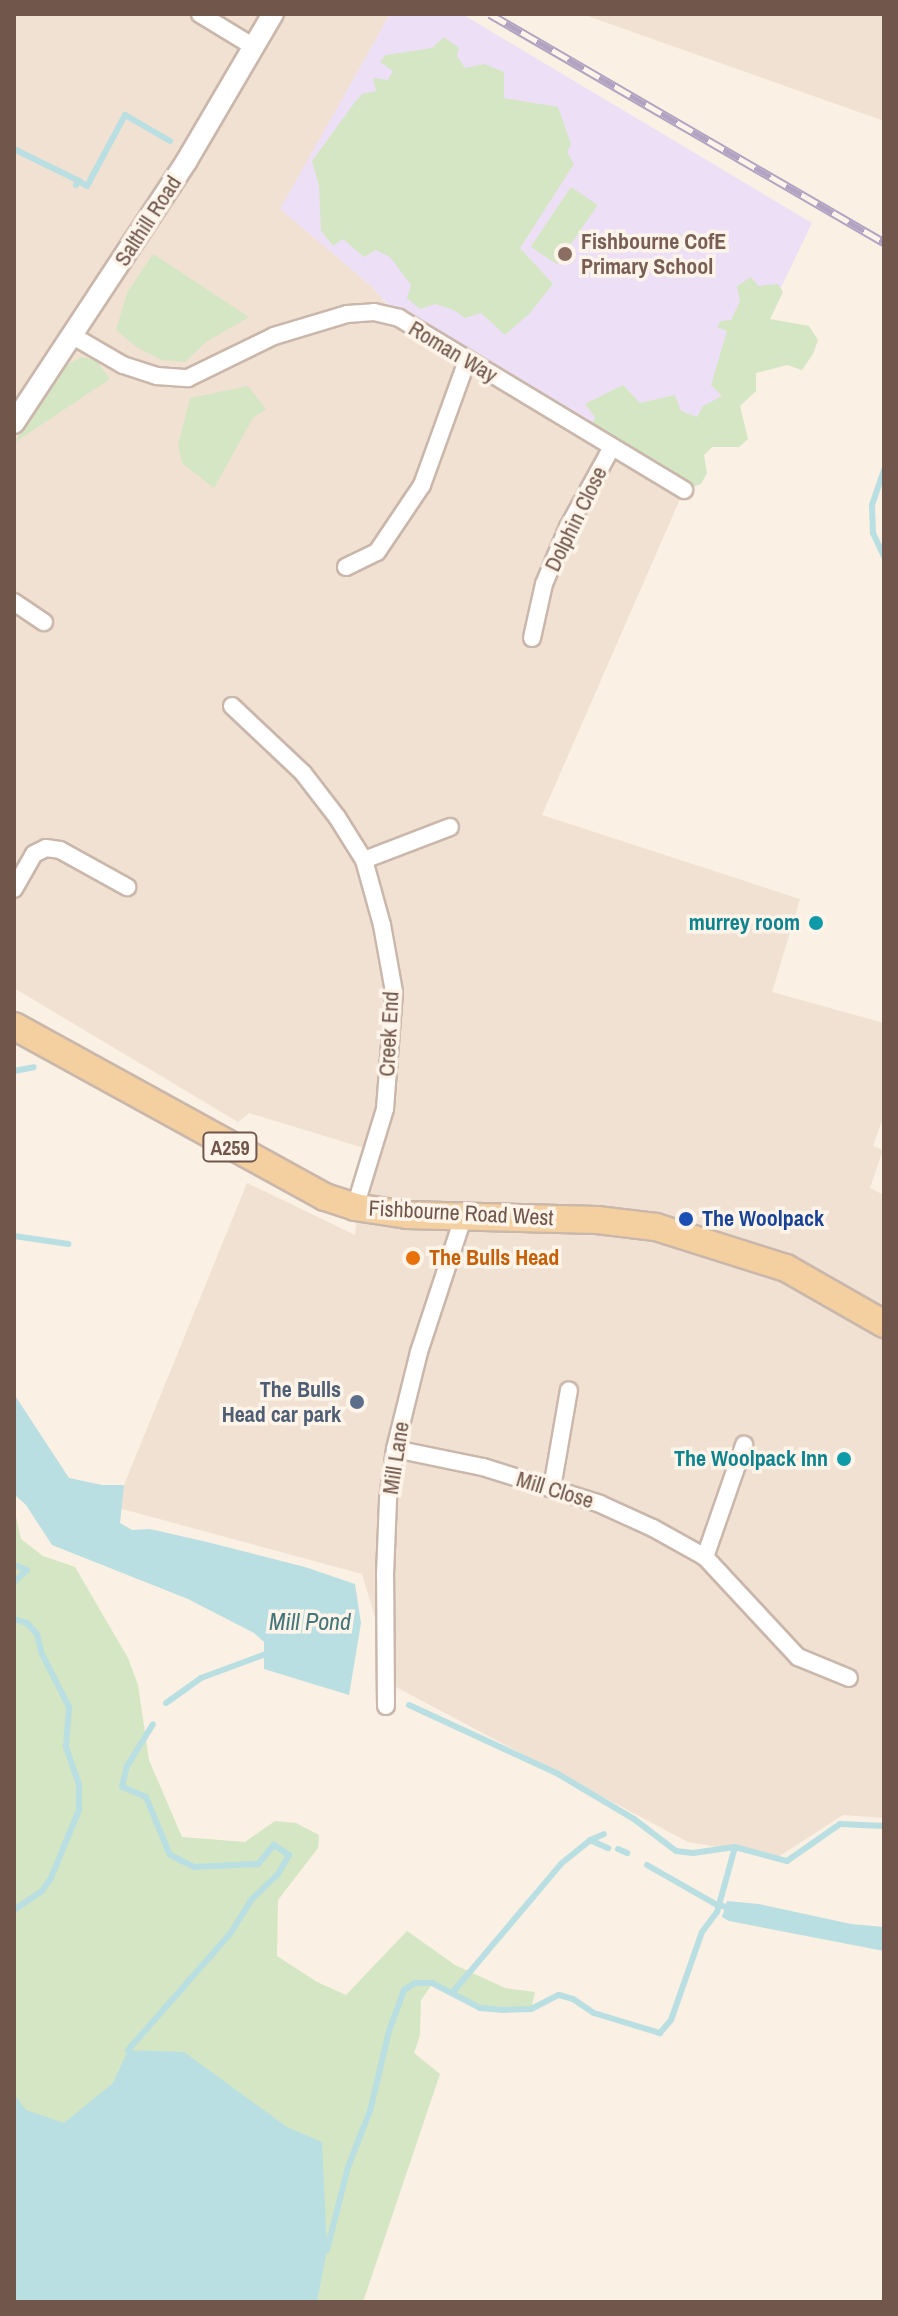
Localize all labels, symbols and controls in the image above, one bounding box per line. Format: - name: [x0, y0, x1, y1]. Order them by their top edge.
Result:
- street label: Salthill Road: [109, 171, 187, 271]
- place label: Fishbourne CofE Primary School: [581, 228, 726, 280]
- marker: Fishbourne CofE Primary School: [556, 245, 574, 263]
- street label: Roman Way: [404, 315, 502, 389]
- street label: Dolphin Close: [539, 462, 613, 576]
- place label: murrey room: [689, 910, 800, 936]
- marker: murrey room: [807, 914, 825, 932]
- street label: Creek End: [374, 991, 404, 1077]
- road number: A259: [202, 1131, 258, 1163]
- street label: Fishbourne Road West: [368, 1195, 554, 1231]
- place label: The Woolpack: [702, 1206, 824, 1232]
- marker: The Woolpack: [677, 1210, 695, 1228]
- place label: The Bulls Head: [429, 1245, 559, 1271]
- marker: The Bulls Head: [404, 1249, 422, 1267]
- place label: The Bulls Head car park: [222, 1376, 341, 1428]
- marker: The Bulls Head car park: [348, 1393, 366, 1411]
- street label: Mill Lane: [377, 1420, 415, 1496]
- place label: The Woolpack Inn: [674, 1446, 828, 1472]
- marker: The Woolpack Inn: [835, 1450, 853, 1468]
- street label: Mill Close: [513, 1466, 597, 1514]
- water label: Mill Pond: [269, 1608, 351, 1636]

